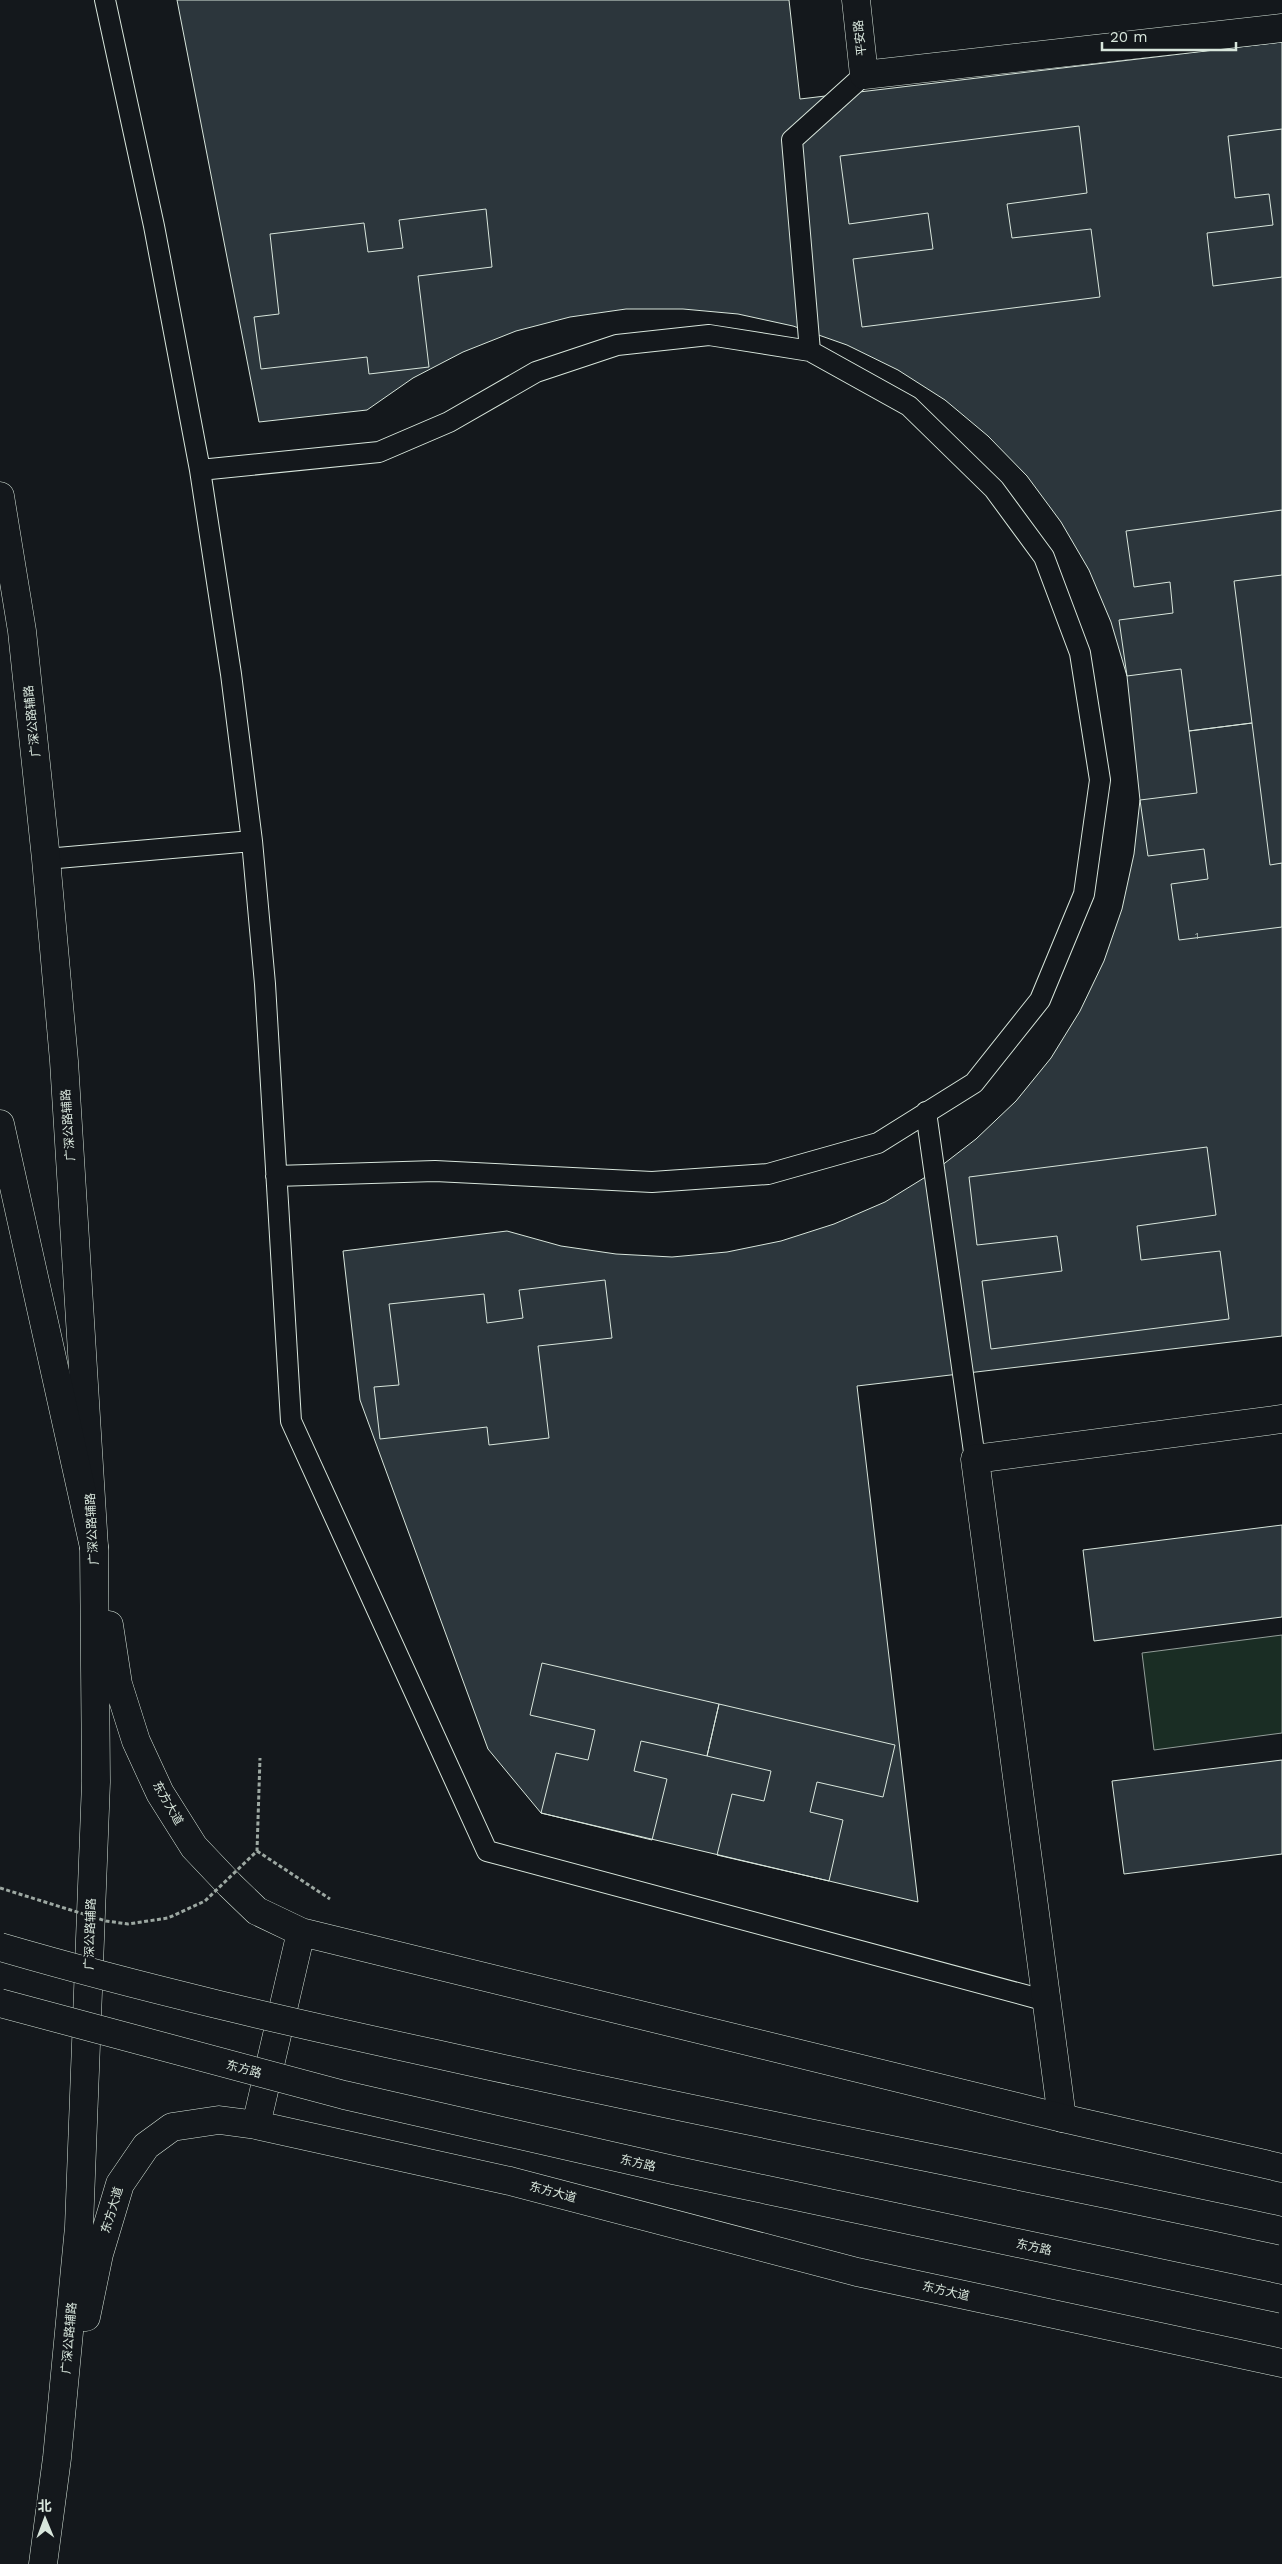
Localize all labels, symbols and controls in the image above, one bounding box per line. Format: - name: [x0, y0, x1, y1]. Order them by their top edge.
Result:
- street label: 平安路: [851, 19, 869, 57]
- scale bar: [1102, 20, 1236, 52]
- text: 20 m: [1110, 28, 1148, 46]
- street label: 广深公路辅路: [21, 684, 43, 758]
- house number: 1: [1195, 930, 1199, 941]
- street label: 广深公路辅路: [59, 1089, 77, 1161]
- street label: 广深公路辅路: [83, 1493, 101, 1565]
- street label: 东方大道: [150, 1779, 186, 1827]
- street label: 广深公路辅路: [82, 1898, 98, 1970]
- street label: 东方路: [225, 2058, 263, 2080]
- street label: 东方路: [619, 2152, 657, 2174]
- street label: 东方大道: [528, 2179, 578, 2205]
- street label: 东方大道: [98, 2185, 126, 2235]
- street label: 东方路: [1015, 2236, 1053, 2258]
- street label: 东方大道: [921, 2279, 971, 2303]
- street label: 广深公路辅路: [59, 2302, 79, 2374]
- north arrow: [20, 2494, 70, 2544]
- text: 北: [38, 2498, 52, 2514]

